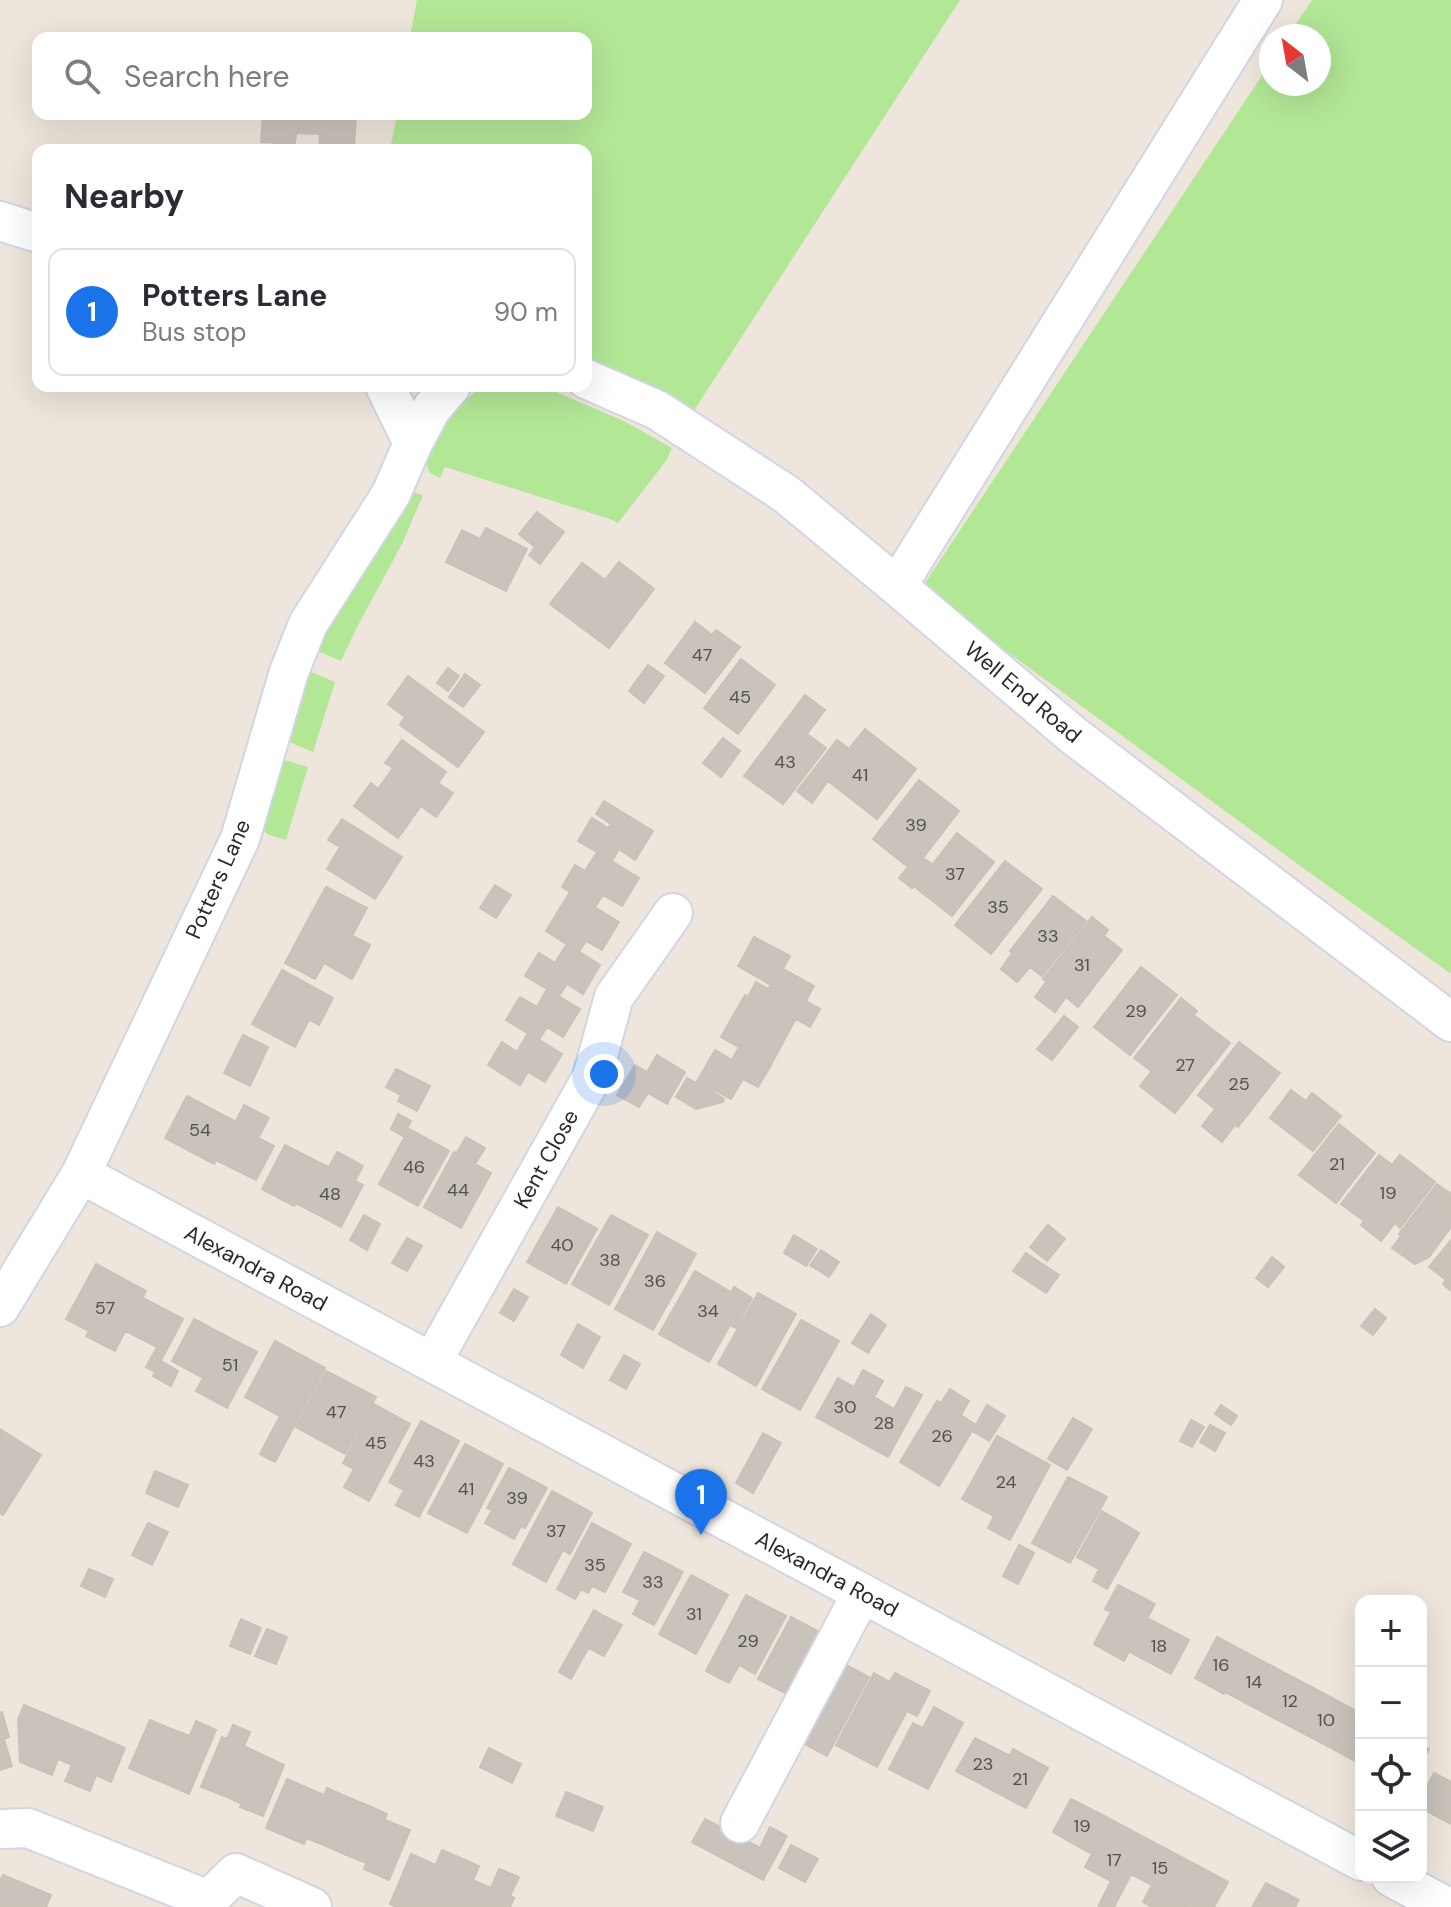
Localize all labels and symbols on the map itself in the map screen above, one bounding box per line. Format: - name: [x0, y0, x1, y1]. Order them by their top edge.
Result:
- north arrow: [1259, 24, 1331, 96]
- street label: Well End Road: [958, 635, 1088, 749]
- house number: 47: [692, 643, 712, 667]
- house number: 45: [729, 685, 751, 709]
- house number: 43: [774, 750, 796, 774]
- house number: 41: [852, 763, 868, 787]
- house number: 39: [905, 813, 927, 837]
- street label: Potters Lane: [179, 815, 257, 943]
- house number: 37: [945, 862, 965, 886]
- house number: 35: [987, 895, 1009, 919]
- house number: 33: [1037, 924, 1059, 948]
- house number: 31: [1074, 953, 1090, 977]
- house number: 29: [1125, 999, 1147, 1023]
- house number: 27: [1175, 1053, 1195, 1077]
- your location: [584, 1054, 624, 1094]
- house number: 25: [1228, 1072, 1250, 1096]
- street label: Kent Close: [507, 1104, 585, 1214]
- house number: 54: [189, 1118, 211, 1142]
- house number: 21: [1329, 1152, 1345, 1176]
- house number: 46: [403, 1155, 425, 1179]
- house number: 44: [447, 1178, 469, 1202]
- house number: 19: [1380, 1181, 1396, 1205]
- house number: 48: [319, 1182, 341, 1206]
- street label: Alexandra Road: [179, 1218, 333, 1318]
- house number: 40: [550, 1233, 574, 1257]
- house number: 38: [599, 1248, 621, 1272]
- house number: 36: [644, 1269, 666, 1293]
- house number: 57: [95, 1296, 115, 1320]
- house number: 34: [697, 1299, 719, 1323]
- house number: 51: [222, 1353, 238, 1377]
- house number: 30: [834, 1395, 856, 1419]
- house number: 47: [326, 1400, 346, 1424]
- house number: 28: [873, 1411, 895, 1435]
- house number: 26: [931, 1424, 953, 1448]
- house number: 45: [365, 1431, 387, 1455]
- house number: 43: [413, 1449, 435, 1473]
- pin: 1: [675, 1469, 727, 1535]
- house number: 24: [996, 1470, 1017, 1494]
- house number: 41: [458, 1477, 474, 1501]
- house number: 39: [506, 1486, 528, 1510]
- house number: 37: [546, 1519, 566, 1543]
- street label: Alexandra Road: [750, 1524, 904, 1624]
- house number: 35: [584, 1553, 606, 1577]
- house number: 33: [642, 1570, 664, 1594]
- house number: 31: [686, 1602, 702, 1626]
- house number: 29: [737, 1629, 759, 1653]
- house number: 18: [1151, 1634, 1167, 1658]
- house number: 16: [1213, 1653, 1229, 1677]
- house number: 14: [1246, 1670, 1262, 1694]
- house number: 12: [1282, 1689, 1298, 1713]
- house number: 10: [1317, 1708, 1335, 1732]
- house number: 23: [972, 1752, 994, 1776]
- house number: 21: [1012, 1767, 1028, 1791]
- house number: 19: [1074, 1814, 1090, 1838]
- house number: 17: [1106, 1848, 1122, 1872]
- house number: 15: [1152, 1856, 1168, 1880]

